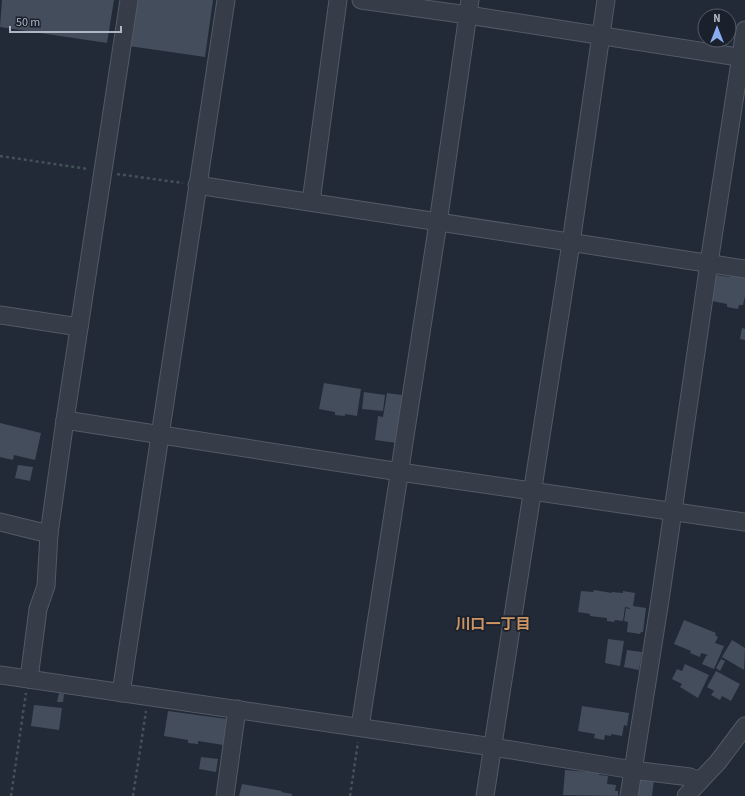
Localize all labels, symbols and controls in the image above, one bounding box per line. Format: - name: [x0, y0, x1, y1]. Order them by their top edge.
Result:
- scale bar: [10, 8, 121, 34]
- north arrow: [697, 8, 737, 48]
- text: N: [713, 11, 721, 26]
- text: 50 m: [16, 14, 40, 31]
- district label: 川口一丁目: [455, 614, 531, 635]

